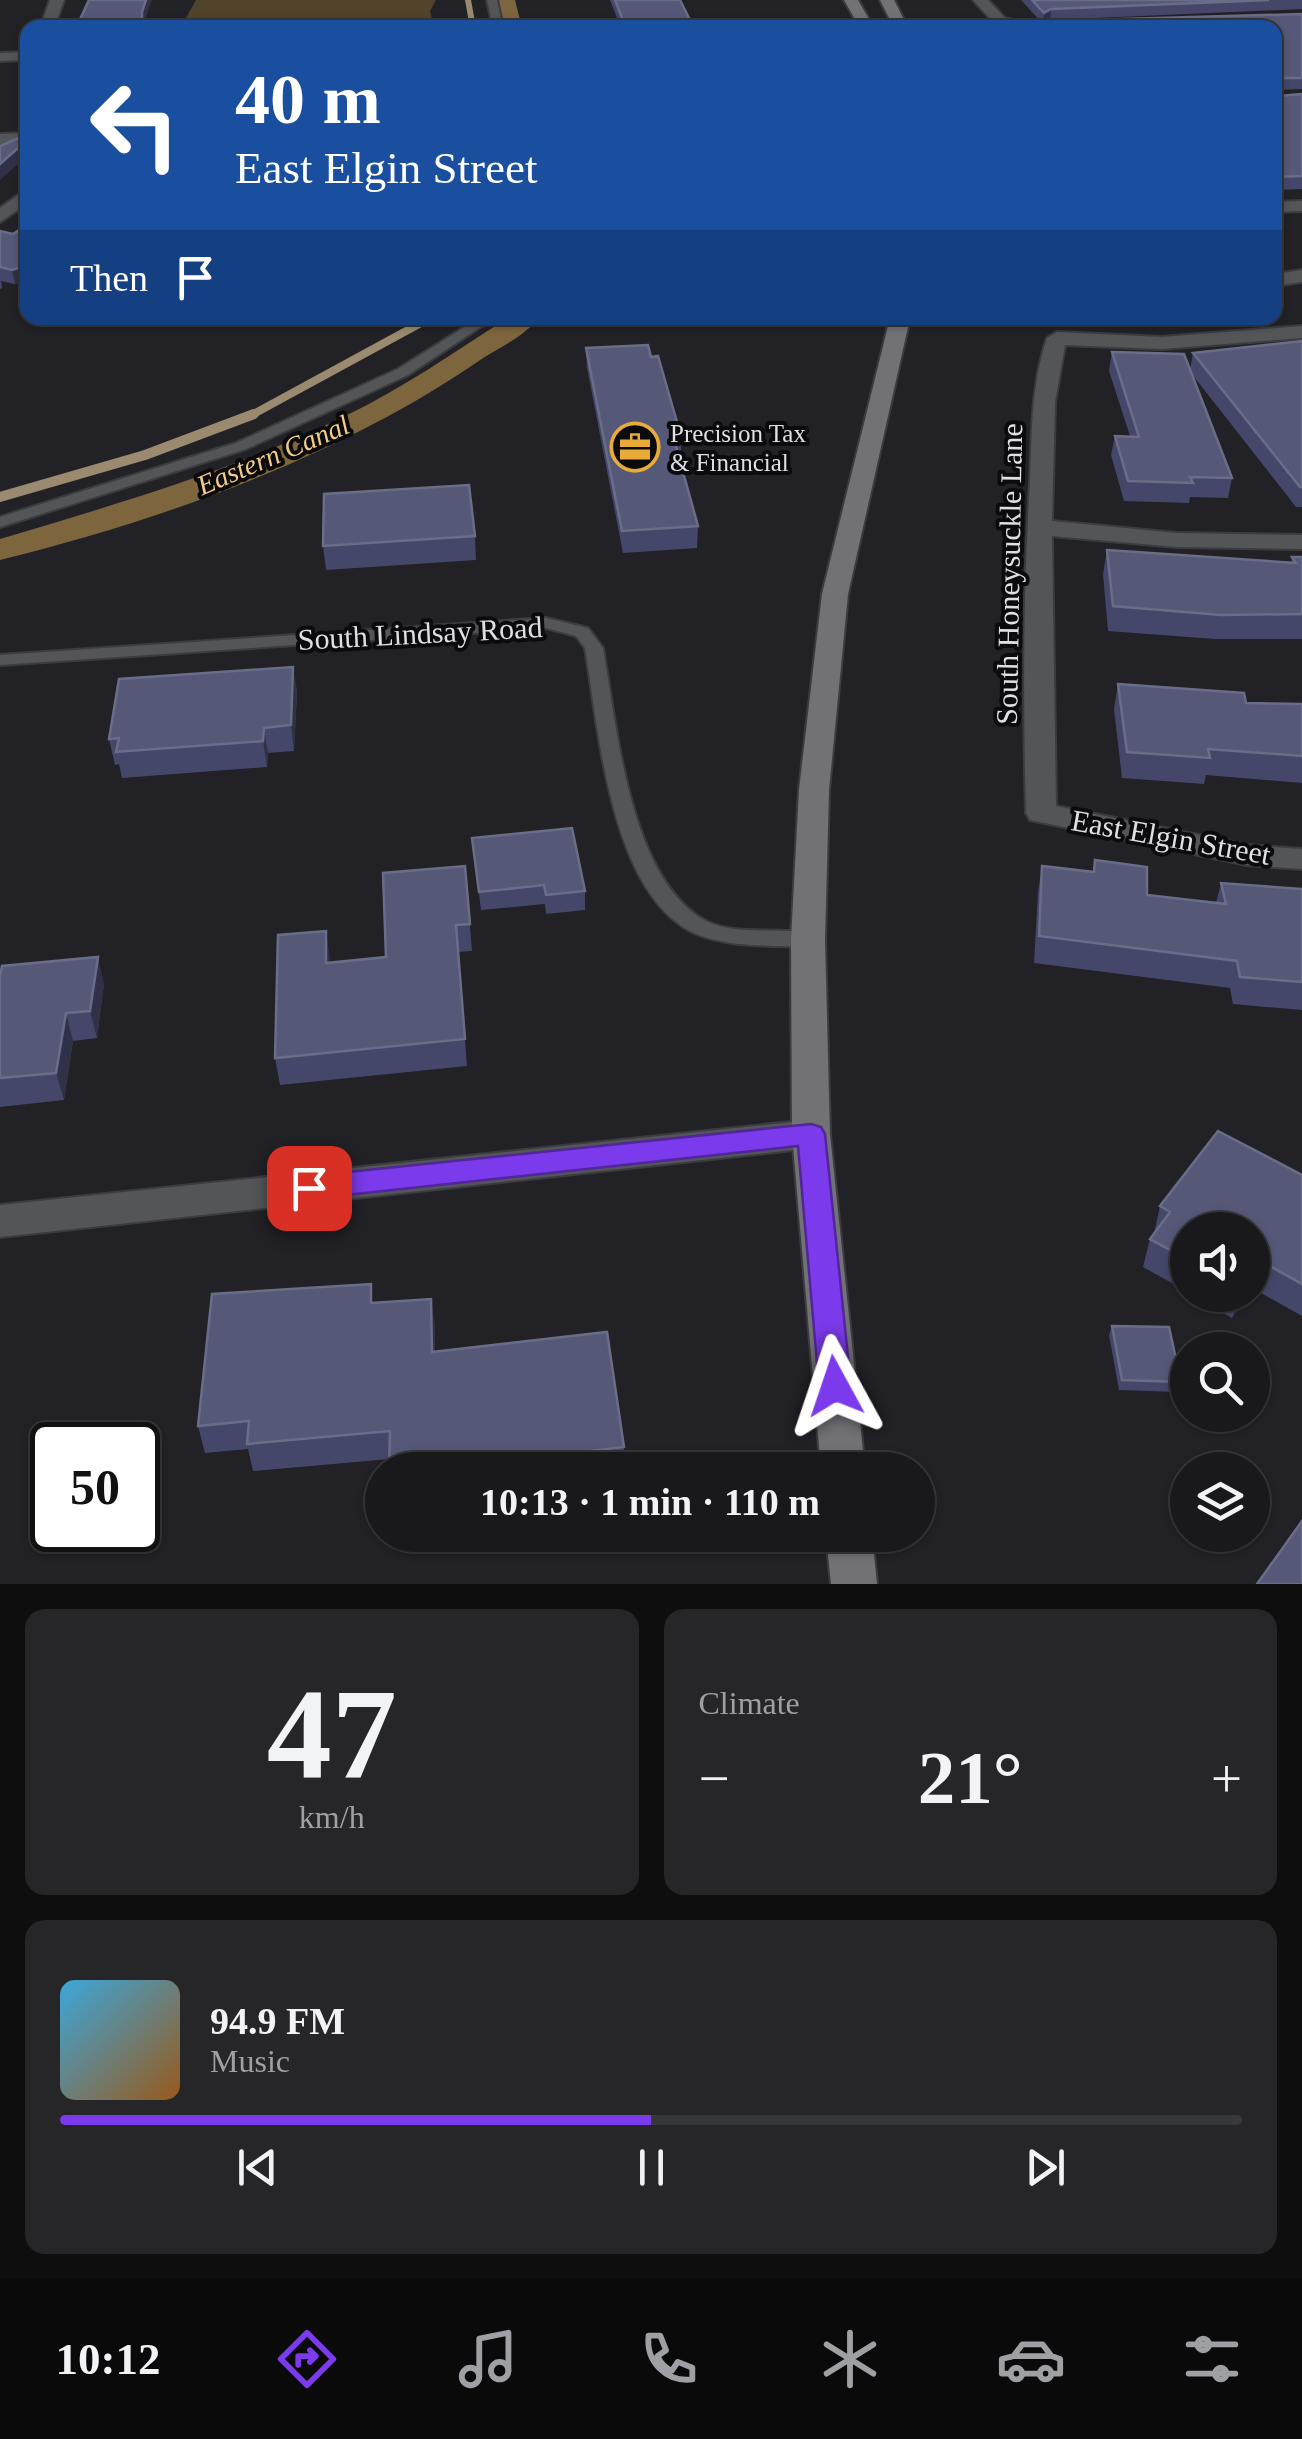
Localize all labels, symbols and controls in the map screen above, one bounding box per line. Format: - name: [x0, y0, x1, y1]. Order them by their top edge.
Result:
- icon: left: [70, 60, 200, 190]
- text: 40 m: [235, 61, 381, 138]
- text: East Elgin Street: [235, 143, 537, 193]
- icon: arrive: [168, 250, 223, 305]
- text: Then: [70, 257, 148, 299]
- water label: Eastern Canal: [191, 409, 354, 501]
- place label: Precision Tax & Financial: [670, 420, 806, 476]
- office icon: Precision Tax & Financial: [609, 421, 661, 473]
- street label: South Honeysuckle Lane: [990, 423, 1028, 725]
- street label: South Lindsay Road: [297, 610, 543, 656]
- street label: East Elgin Street: [1069, 803, 1274, 871]
- pin: [267, 1146, 352, 1231]
- icon: arrive: [282, 1161, 337, 1216]
- map controls: [1170, 1212, 1270, 1552]
- button: sound: [1170, 1212, 1270, 1312]
- button: search: [1170, 1332, 1270, 1432]
- position arrow: [783, 1334, 887, 1438]
- speed limit sign: 50: [30, 1422, 160, 1552]
- button: layers: [1170, 1452, 1270, 1552]
- text: 10:13 · 1 min · 110 m: [480, 1481, 820, 1523]
- text: 47: [267, 1662, 397, 1806]
- text: Climate: [699, 1685, 800, 1721]
- text: 21°: [918, 1736, 1023, 1819]
- text: −: [699, 1748, 730, 1809]
- text: +: [1211, 1748, 1242, 1809]
- text: km/h: [299, 1799, 365, 1835]
- text: 94.9 FM: [210, 2000, 345, 2042]
- text: Music: [210, 2043, 290, 2079]
- icon: previous: [230, 2140, 285, 2195]
- icon: pause: [624, 2140, 679, 2195]
- icon: next: [1018, 2140, 1073, 2195]
- icon: directions: [272, 2324, 342, 2394]
- icon: music: [453, 2324, 523, 2394]
- icon: phone: [634, 2324, 704, 2394]
- icon: climate: [815, 2324, 885, 2394]
- icon: car: [996, 2324, 1066, 2394]
- icon: filters: [1177, 2324, 1247, 2394]
- text: 10:12: [56, 2334, 161, 2384]

